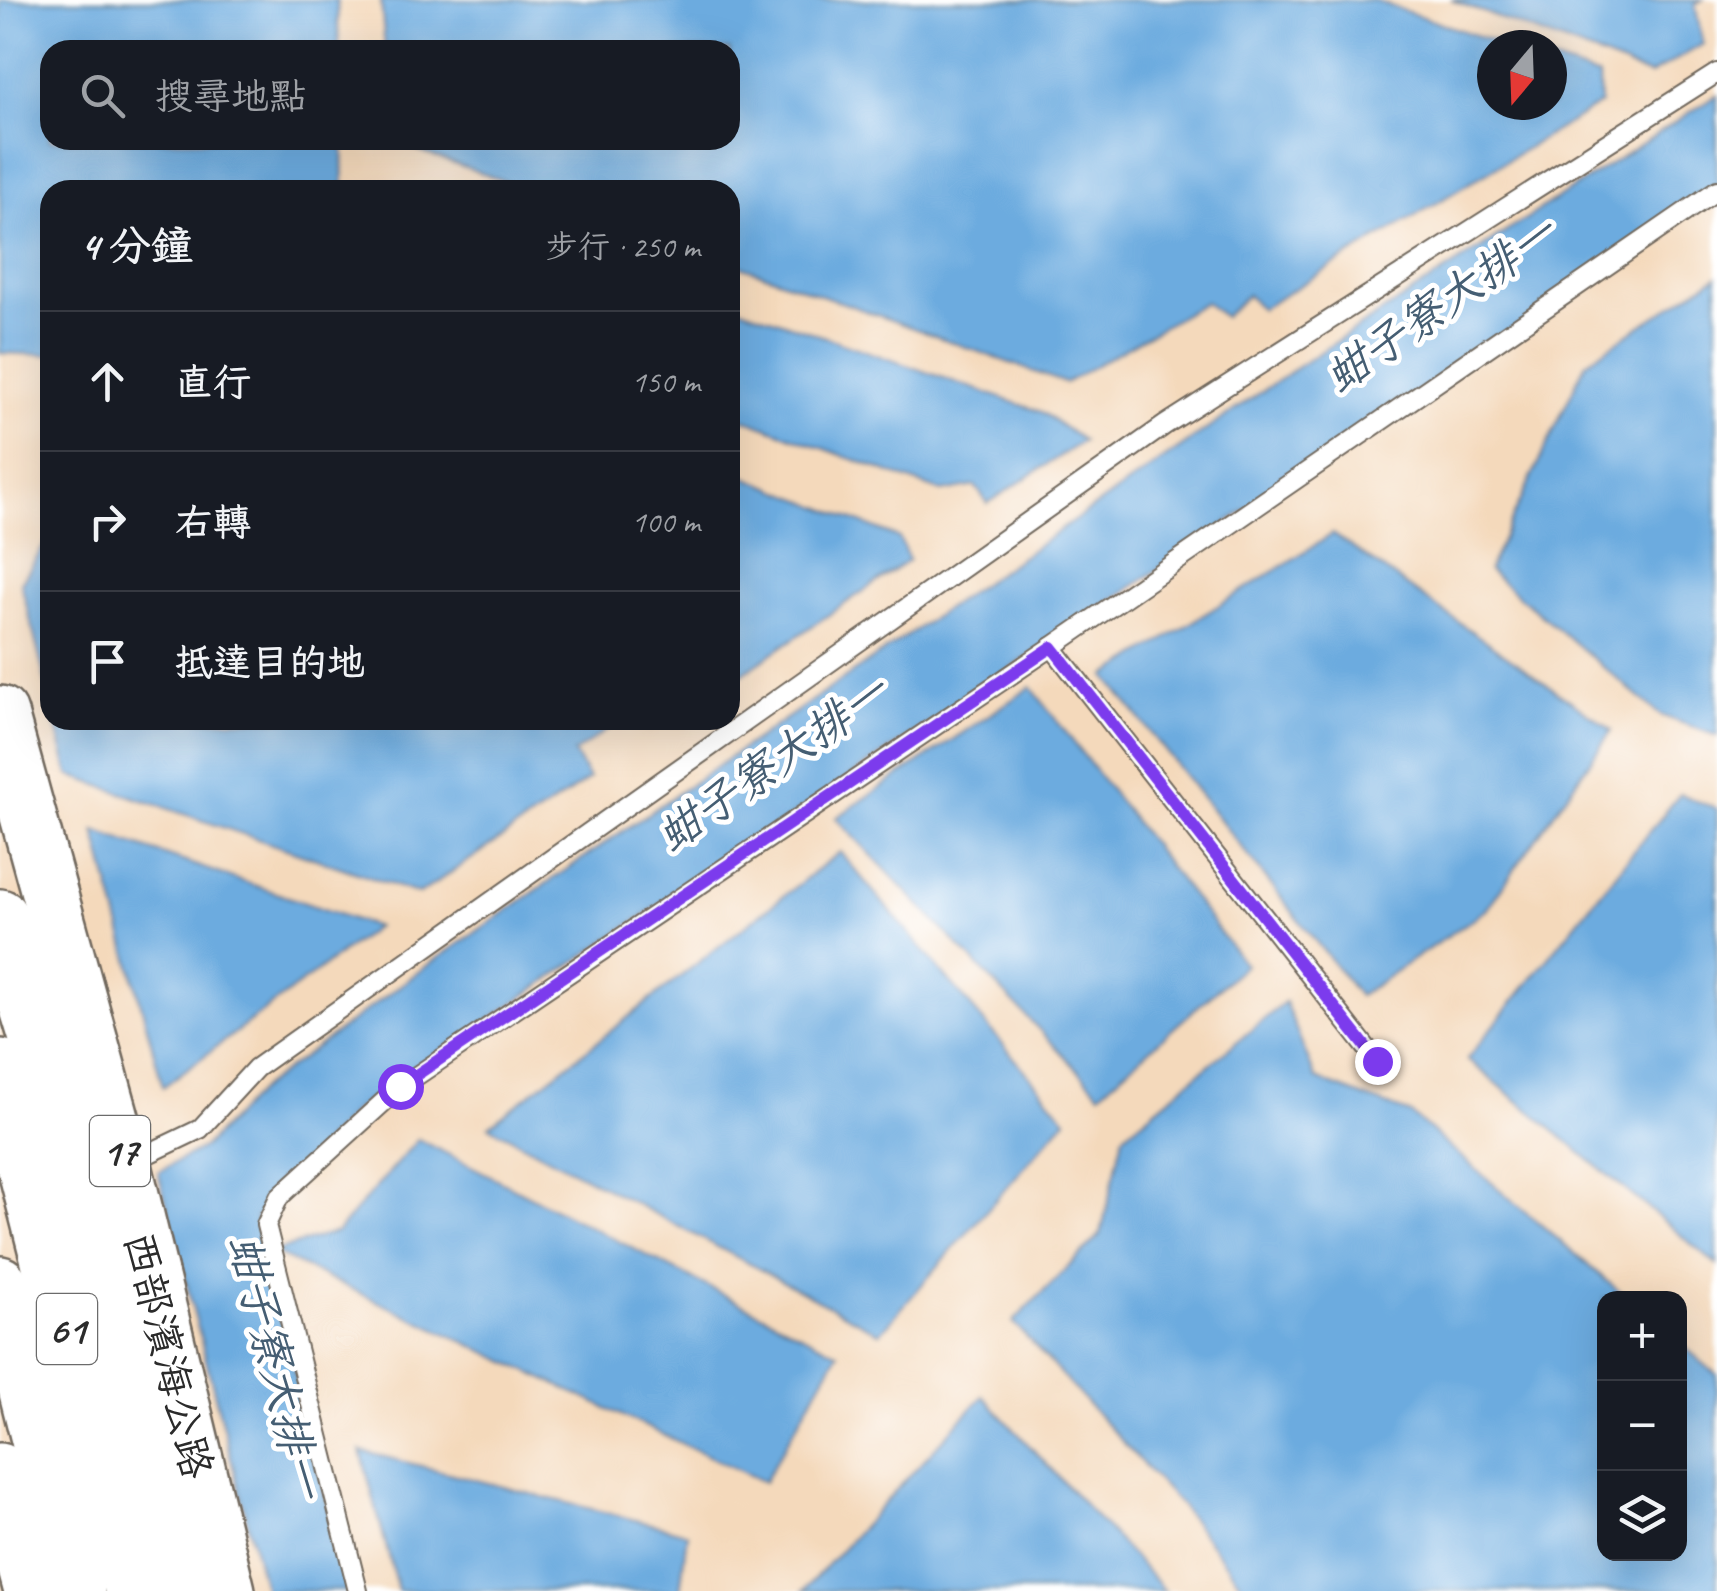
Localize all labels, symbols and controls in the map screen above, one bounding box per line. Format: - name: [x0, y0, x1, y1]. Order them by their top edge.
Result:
- north arrow: [1477, 30, 1567, 120]
- search box: [40, 40, 740, 150]
- icon: search: [75, 68, 130, 123]
- text: 搜尋地點: [155, 73, 307, 120]
- water label: 蚶子寮大排一: [1314, 203, 1569, 406]
- text: 4 分鐘: [80, 220, 193, 273]
- text: 步行 · 250 m: [546, 226, 700, 267]
- icon: ahead: [80, 354, 135, 409]
- text: 直行: [175, 359, 251, 406]
- text: 150 m: [631, 361, 700, 402]
- icon: right: [80, 494, 135, 549]
- text: 右轉: [175, 499, 251, 546]
- text: 100 m: [631, 501, 700, 542]
- icon: arrive: [80, 634, 135, 689]
- text: 抵達目的地: [175, 639, 365, 686]
- water label: 蚶子寮大排一: [646, 662, 901, 865]
- route end: [1355, 1039, 1401, 1085]
- route start: [378, 1064, 424, 1110]
- road number: 17: [90, 1116, 150, 1186]
- street label: 西部濱海公路: [111, 1227, 224, 1484]
- water label: 蚶子寮大排一: [215, 1228, 336, 1506]
- map controls: [1597, 1291, 1687, 1561]
- button: +: [1597, 1291, 1687, 1381]
- road number: 61: [37, 1294, 97, 1364]
- button: −: [1597, 1381, 1687, 1471]
- button: layers: [1597, 1471, 1687, 1561]

